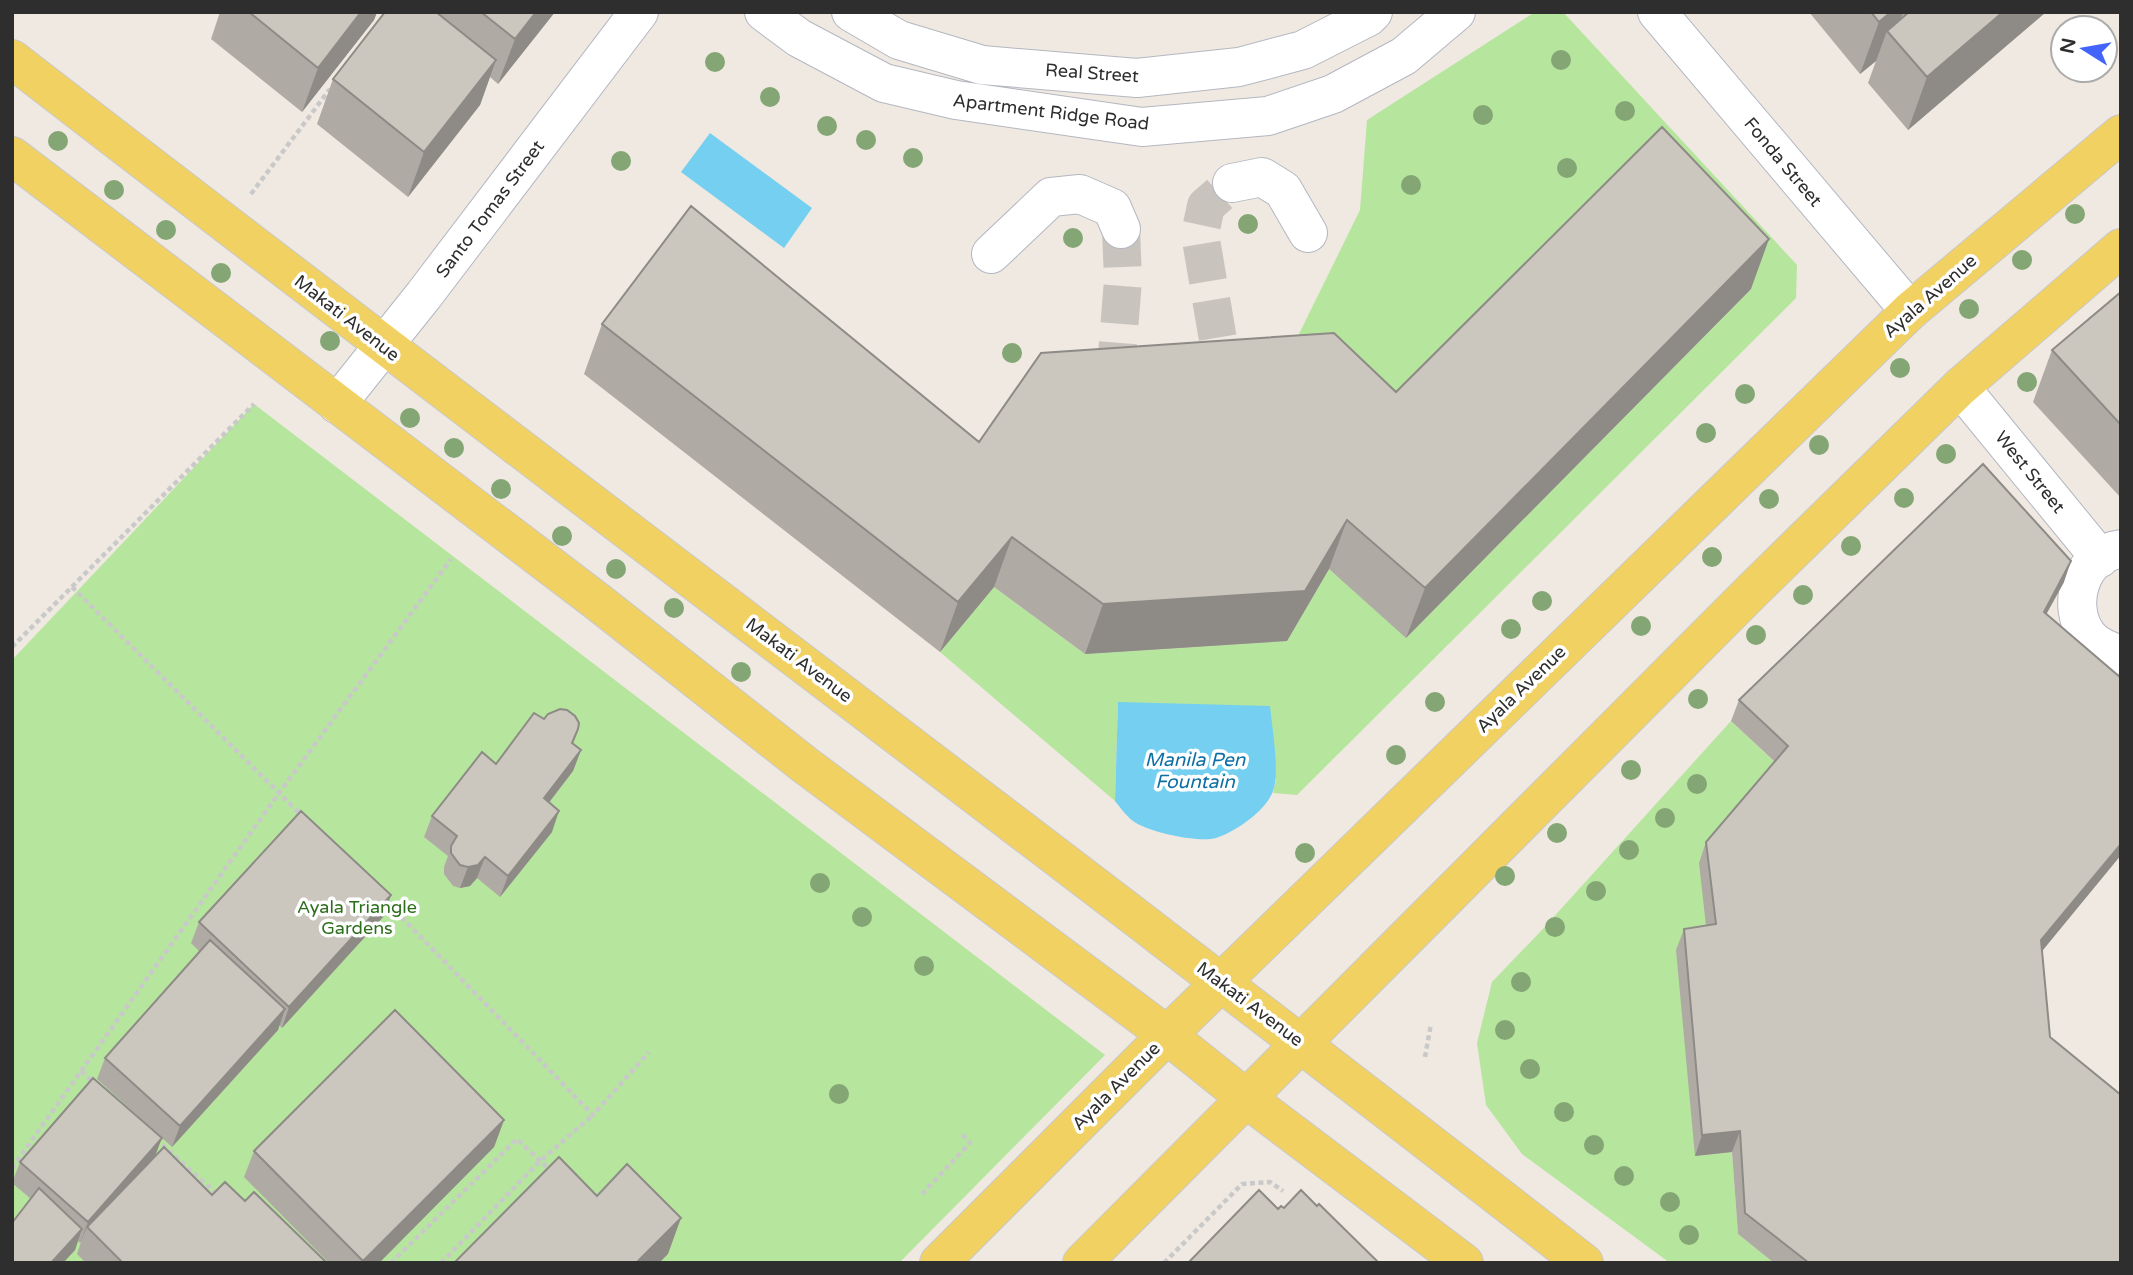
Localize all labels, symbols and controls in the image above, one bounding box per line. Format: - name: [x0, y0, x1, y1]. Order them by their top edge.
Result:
- north arrow: [2049, 14, 2119, 84]
- text: N: [2056, 36, 2081, 56]
- street label: Real Street: [1044, 59, 1140, 87]
- street label: Apartment Ridge Road: [952, 89, 1150, 135]
- street label: Fonda Street: [1739, 113, 1827, 211]
- street label: Santo Tomas Street: [431, 136, 549, 282]
- street label: Ayala Avenue: [1879, 250, 1981, 342]
- street label: Makati Avenue: [290, 270, 404, 366]
- street label: West Street: [1990, 427, 2070, 518]
- street label: Makati Avenue: [741, 613, 857, 707]
- street label: Ayala Avenue: [1472, 641, 1570, 737]
- water label: Manila Pen Fountain: [1145, 749, 1246, 793]
- park label: Ayala Triangle Gardens: [297, 896, 417, 939]
- street label: Makati Avenue: [1192, 957, 1308, 1051]
- street label: Ayala Avenue: [1067, 1037, 1165, 1135]

